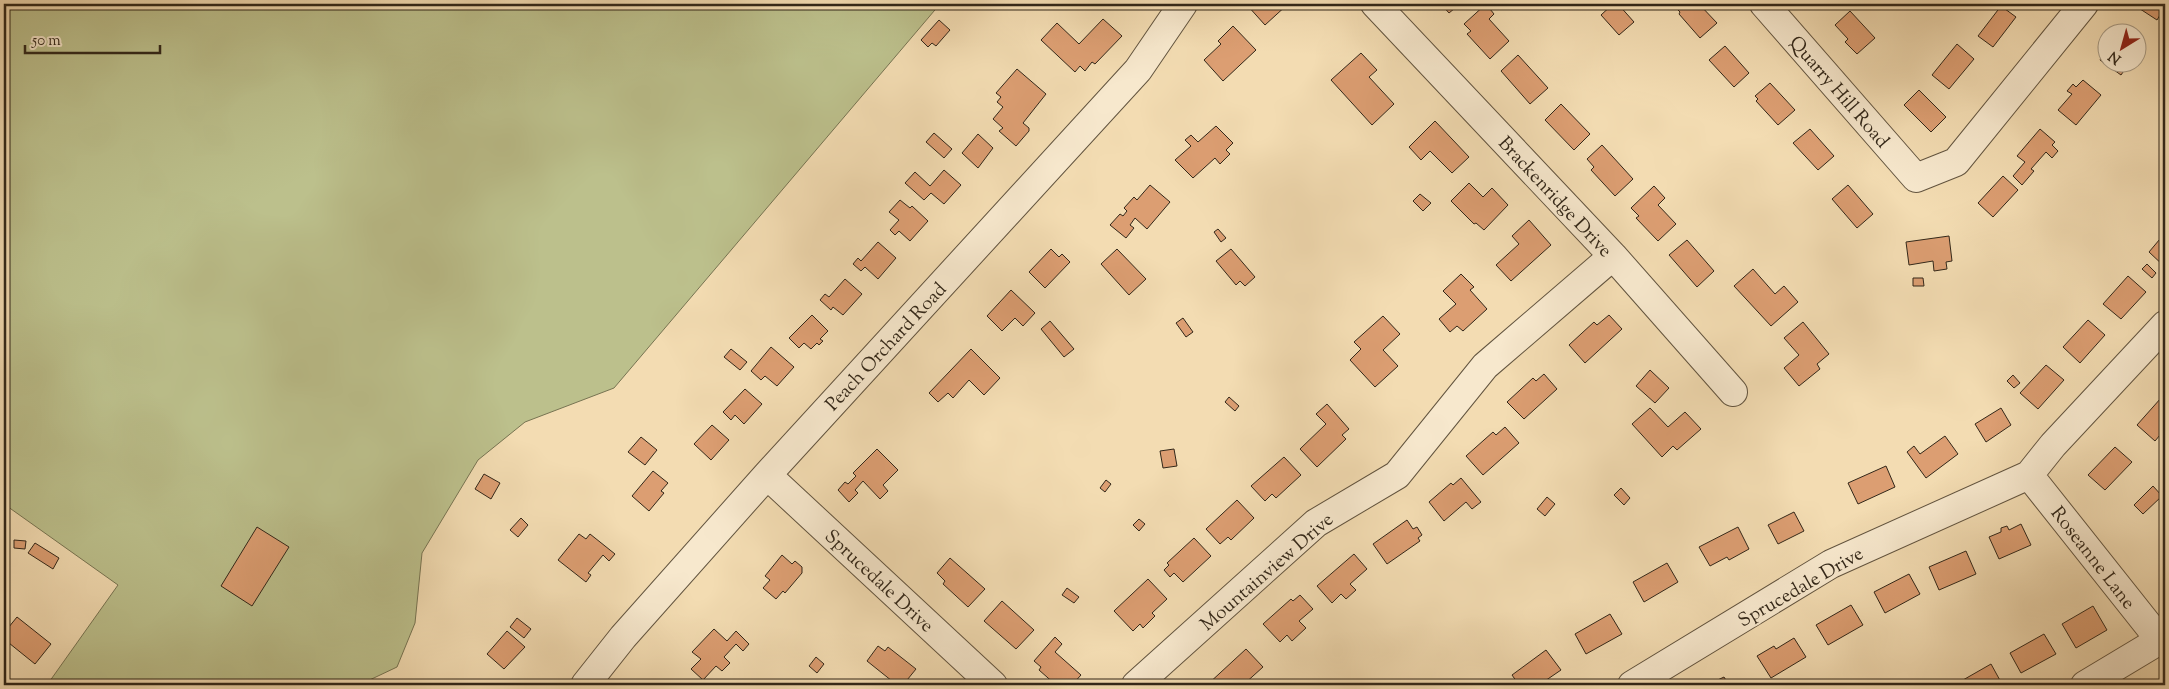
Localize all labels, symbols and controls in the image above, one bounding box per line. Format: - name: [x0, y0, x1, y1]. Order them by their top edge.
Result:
- scale bar: [25, 22, 160, 54]
- north arrow: [2096, 22, 2146, 72]
- text: 50 m: [31, 31, 61, 52]
- street label: Quarry Hill Road: [1782, 31, 1895, 155]
- text: N: [2105, 45, 2126, 68]
- street label: Brackenridge Drive: [1491, 131, 1618, 264]
- street label: Peach Orchard Road: [820, 277, 954, 418]
- street label: Roseanne Lane: [2043, 501, 2141, 616]
- street label: Mountainview Drive: [1195, 507, 1340, 638]
- street label: Sprucedale Drive: [818, 524, 939, 640]
- street label: Sprucedale Drive: [1734, 541, 1869, 635]

